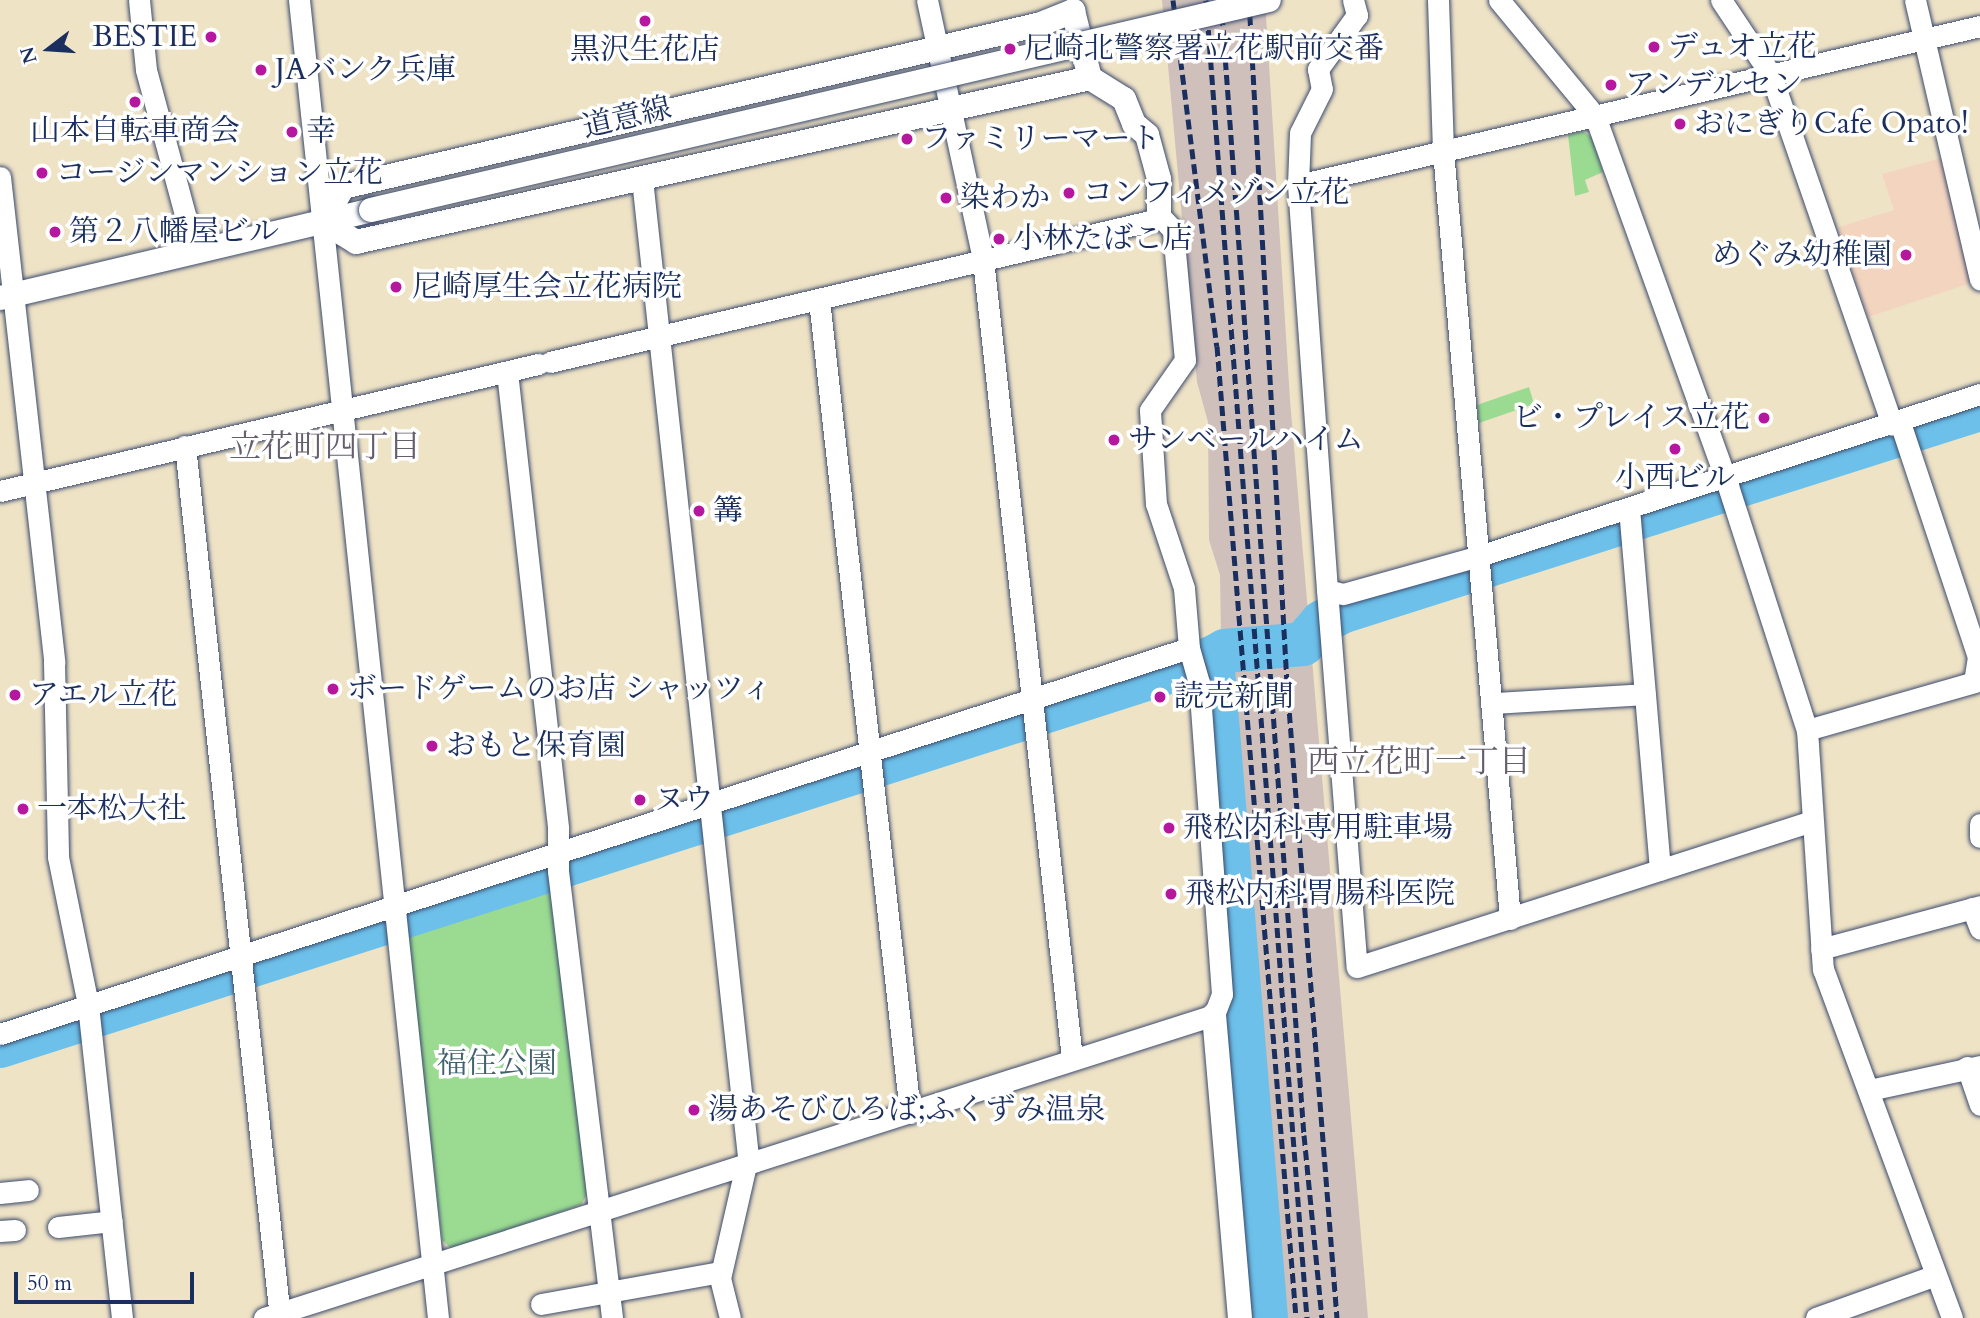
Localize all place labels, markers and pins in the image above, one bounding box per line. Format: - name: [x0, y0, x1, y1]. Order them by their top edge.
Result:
- marker: 黒沢生花店: [637, 13, 653, 29]
- place label: BESTIE: [92, 19, 197, 55]
- marker: BESTIE: [203, 29, 219, 45]
- place label: デュオ立花: [1668, 29, 1818, 65]
- place label: 尼崎北警察署立花駅前交番: [1024, 31, 1384, 67]
- place label: 黒沢生花店: [570, 32, 720, 68]
- marker: デュオ立花: [1646, 39, 1662, 55]
- marker: 尼崎北警察署立花駅前交番: [1002, 41, 1018, 57]
- place label: JAバンク兵庫: [275, 52, 456, 88]
- marker: JAバンク兵庫: [253, 62, 269, 78]
- place label: アンデルセン: [1625, 67, 1805, 103]
- marker: アンデルセン: [1603, 77, 1619, 93]
- marker: 山本自転車商会: [127, 94, 143, 110]
- place label: おにぎりCafe Opato!: [1694, 106, 1968, 142]
- place label: 山本自転車商会: [30, 113, 240, 149]
- place label: 幸: [306, 114, 336, 150]
- marker: おにぎりCafe Opato!: [1672, 116, 1688, 132]
- place label: ファミリーマート: [921, 121, 1161, 157]
- marker: 幸: [284, 124, 300, 140]
- marker: ファミリーマート: [899, 131, 915, 147]
- place label: コージンマンション立花: [56, 155, 386, 191]
- marker: コージンマンション立花: [34, 165, 50, 181]
- place label: コンフィメゾン立花: [1083, 175, 1353, 211]
- place label: 染わか: [960, 180, 1050, 216]
- marker: コンフィメゾン立花: [1061, 185, 1077, 201]
- marker: 染わか: [938, 190, 954, 206]
- place label: 第２八幡屋ビル: [69, 214, 279, 250]
- place label: 小林たばこ店: [1013, 221, 1193, 257]
- marker: 第２八幡屋ビル: [47, 224, 63, 240]
- marker: 小林たばこ店: [991, 231, 1007, 247]
- place label: めぐみ幼稚園: [1712, 237, 1892, 273]
- marker: めぐみ幼稚園: [1898, 247, 1914, 263]
- place label: 尼崎厚生会立花病院: [412, 269, 682, 305]
- marker: 尼崎厚生会立花病院: [386, 277, 406, 297]
- place label: ビ・プレイス立花: [1510, 400, 1750, 436]
- marker: ビ・プレイス立花: [1756, 410, 1772, 426]
- place label: サンベールハイム: [1128, 422, 1368, 458]
- marker: サンベールハイム: [1106, 432, 1122, 448]
- marker: 小西ビル: [1667, 441, 1683, 457]
- place label: 小西ビル: [1615, 460, 1735, 496]
- place label: 篝: [713, 493, 743, 529]
- marker: 篝: [691, 503, 707, 519]
- place label: ボードゲームのお店 シャッツィ: [347, 671, 775, 707]
- place label: アエル立花: [29, 677, 179, 713]
- place label: 読売新聞: [1174, 679, 1294, 715]
- marker: ボードゲームのお店 シャッツィ: [325, 681, 341, 697]
- marker: アエル立花: [7, 687, 23, 703]
- marker: 読売新聞: [1152, 689, 1168, 705]
- place label: おもと保育園: [446, 728, 626, 764]
- marker: おもと保育園: [424, 738, 440, 754]
- place label: ヌウ: [654, 782, 714, 818]
- place label: 一本松大社: [37, 791, 187, 827]
- marker: ヌウ: [632, 792, 648, 808]
- marker: 一本松大社: [15, 801, 31, 817]
- place label: 飛松内科専用駐車場: [1183, 810, 1453, 846]
- marker: 飛松内科専用駐車場: [1161, 820, 1177, 836]
- place label: 飛松内科胃腸科医院: [1185, 876, 1455, 912]
- marker: 飛松内科胃腸科医院: [1163, 886, 1179, 902]
- place label: 湯あそびひろば;ふくずみ温泉: [708, 1092, 1106, 1128]
- marker: 湯あそびひろば;ふくずみ温泉: [686, 1102, 702, 1118]

